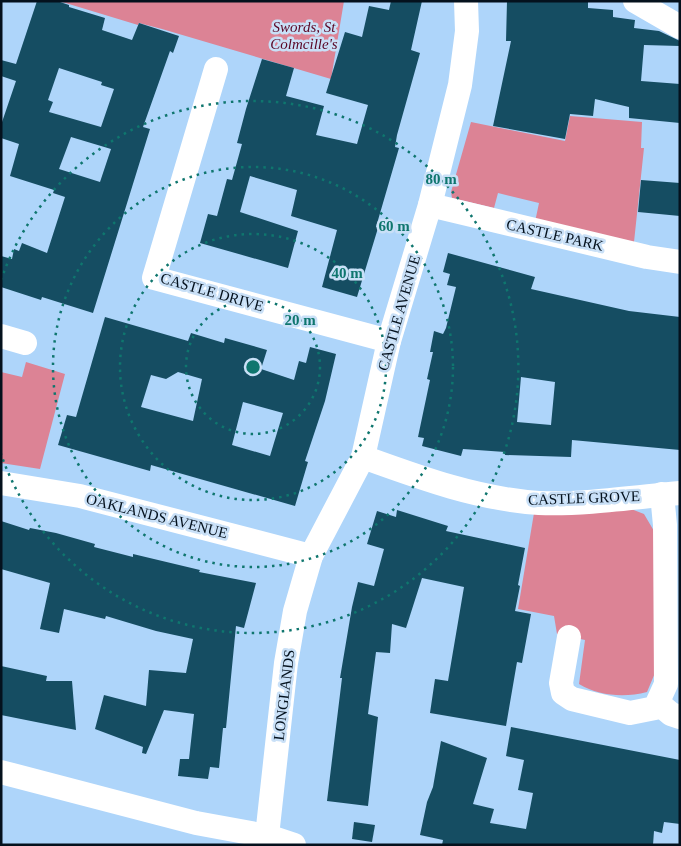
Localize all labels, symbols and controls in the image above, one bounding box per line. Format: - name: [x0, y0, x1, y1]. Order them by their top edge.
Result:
- park label: Swords, St Colmcille's: [270, 19, 338, 52]
- text: 80 m: [425, 171, 457, 187]
- street label: CASTLE PARK: [505, 216, 605, 254]
- text: 60 m: [378, 218, 410, 234]
- street label: CASTLE AVENUE: [375, 253, 423, 373]
- text: 40 m: [331, 265, 363, 281]
- street label: CASTLE DRIVE: [159, 270, 265, 314]
- text: 20 m: [284, 312, 316, 328]
- centre of rings: [244, 358, 262, 376]
- street label: CASTLE GROVE: [528, 488, 640, 508]
- street label: OAKLANDS AVENUE: [85, 491, 229, 541]
- street label: LONGLANDS: [270, 649, 298, 741]

